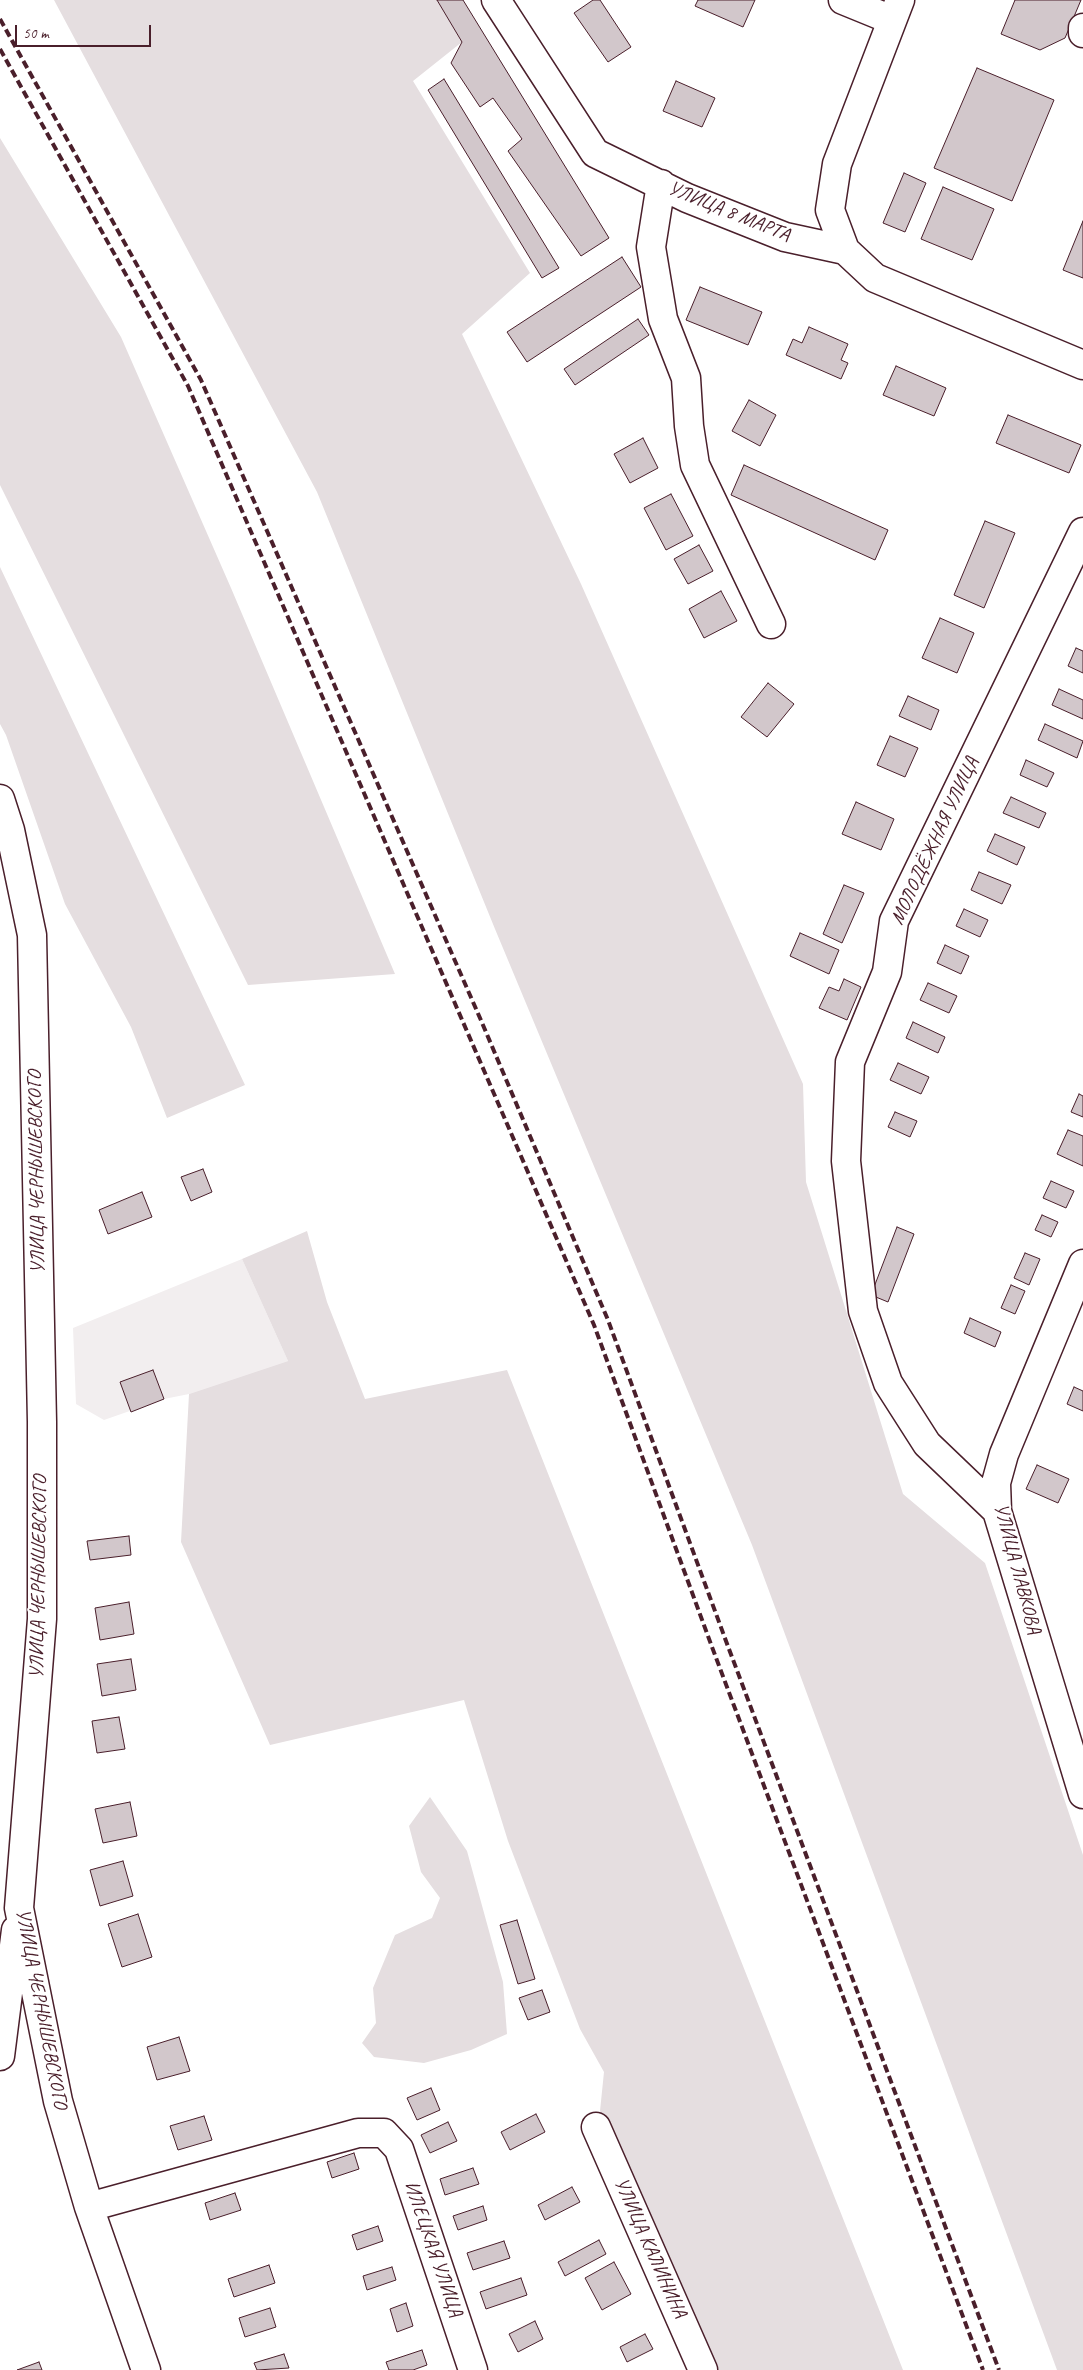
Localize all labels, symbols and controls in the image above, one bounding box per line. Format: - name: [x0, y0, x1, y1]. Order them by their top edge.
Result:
- scale bar: [18, 15, 154, 47]
- text: 50 m: [23, 24, 49, 43]
- street label: УЛИЦА 8 МАРТА: [664, 177, 794, 247]
- street label: МОЛОДЁЖНАЯ УЛИЦА: [886, 753, 984, 929]
- street label: УЛИЦА ЧЕРНЫШЕВСКОГО: [23, 1070, 51, 1274]
- street label: УЛИЦА ЧЕРНЫШЕВСКОГО: [25, 1475, 53, 1679]
- street label: УЛИЦА ЛАВКОВА: [988, 1501, 1046, 1637]
- street label: УЛИЦА ЧЕРНЫШЕВСКОГО: [10, 1907, 72, 2111]
- street label: УЛИЦА КАЛИНИНА: [608, 2174, 692, 2322]
- street label: ИЛЕЦКАЯ УЛИЦА: [398, 2178, 468, 2320]

